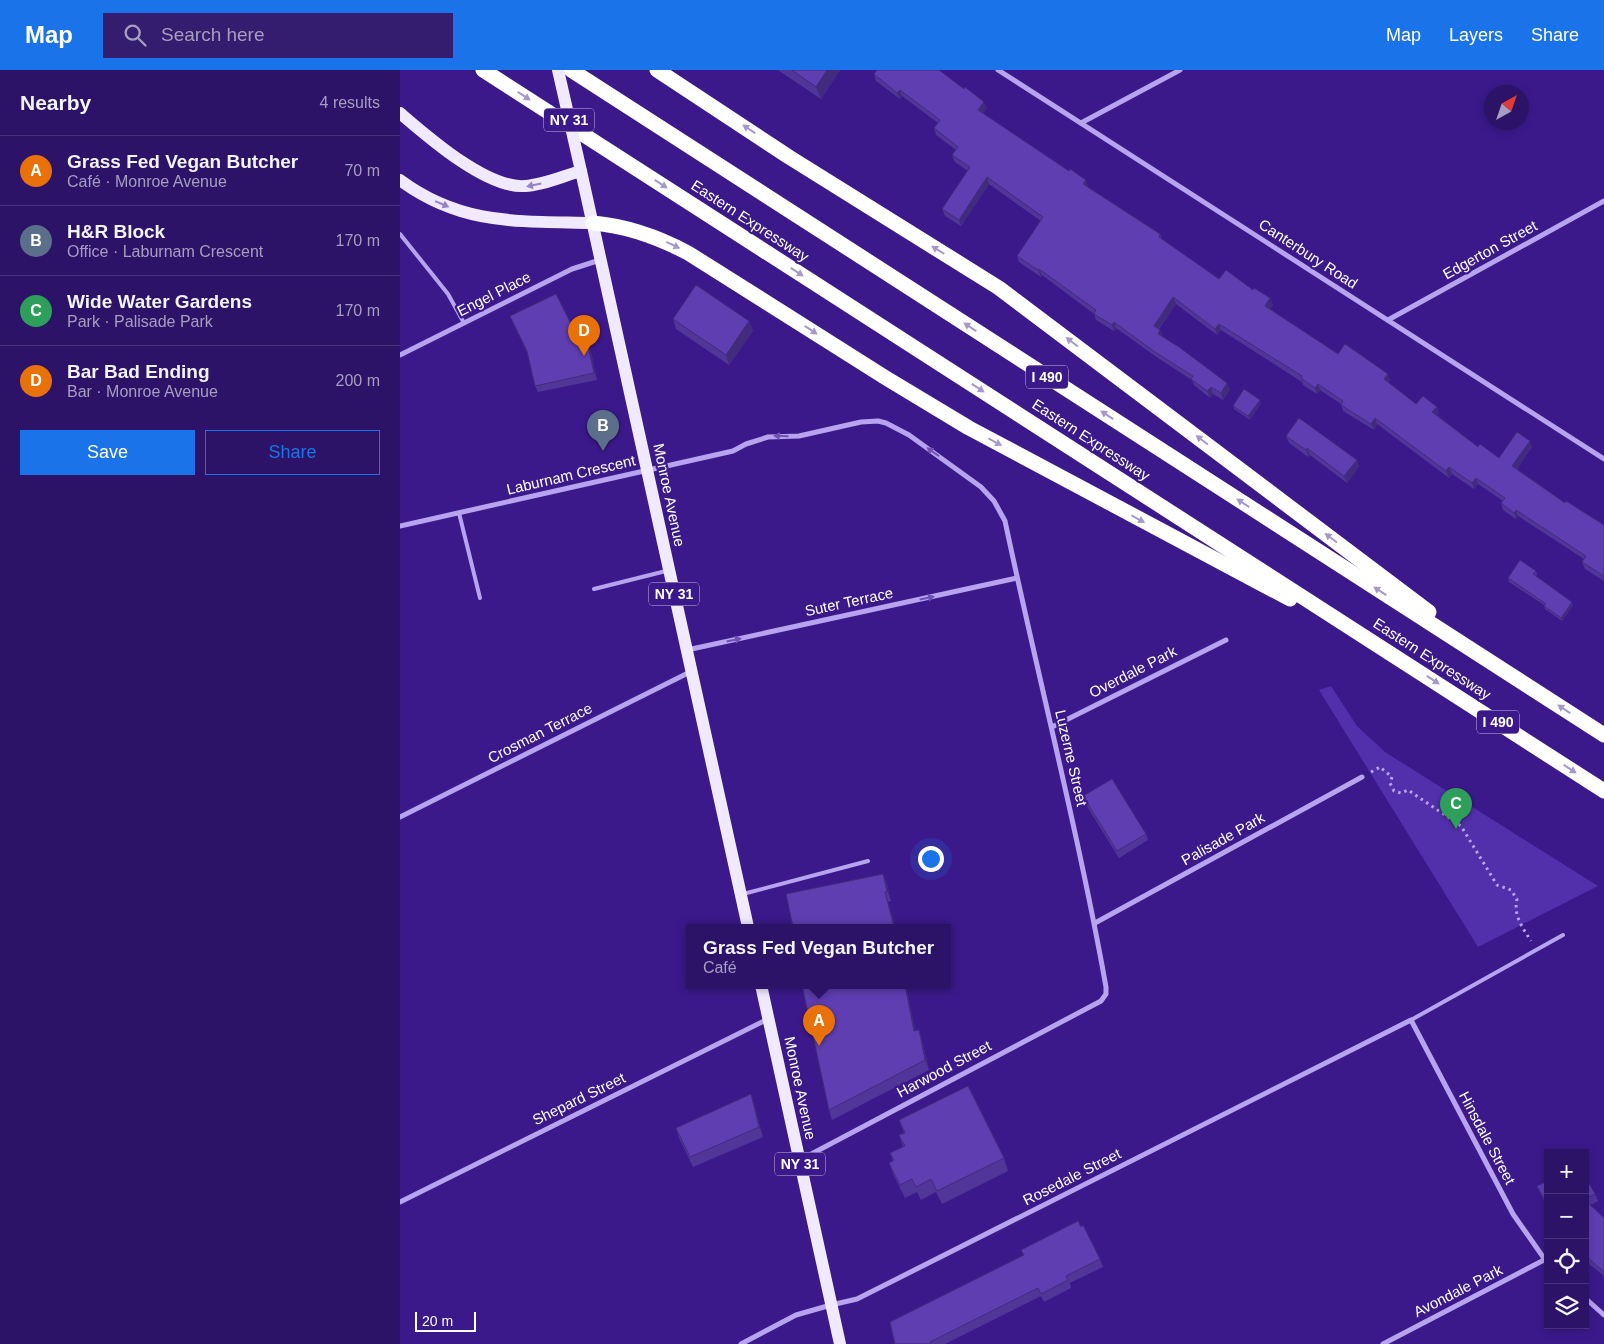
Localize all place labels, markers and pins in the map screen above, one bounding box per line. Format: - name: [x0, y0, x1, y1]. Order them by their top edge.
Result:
- pin: D: [568, 315, 600, 356]
- pin: B: [587, 410, 619, 451]
- pin: C: [1440, 788, 1472, 829]
- pin: A: [803, 1005, 835, 1046]

